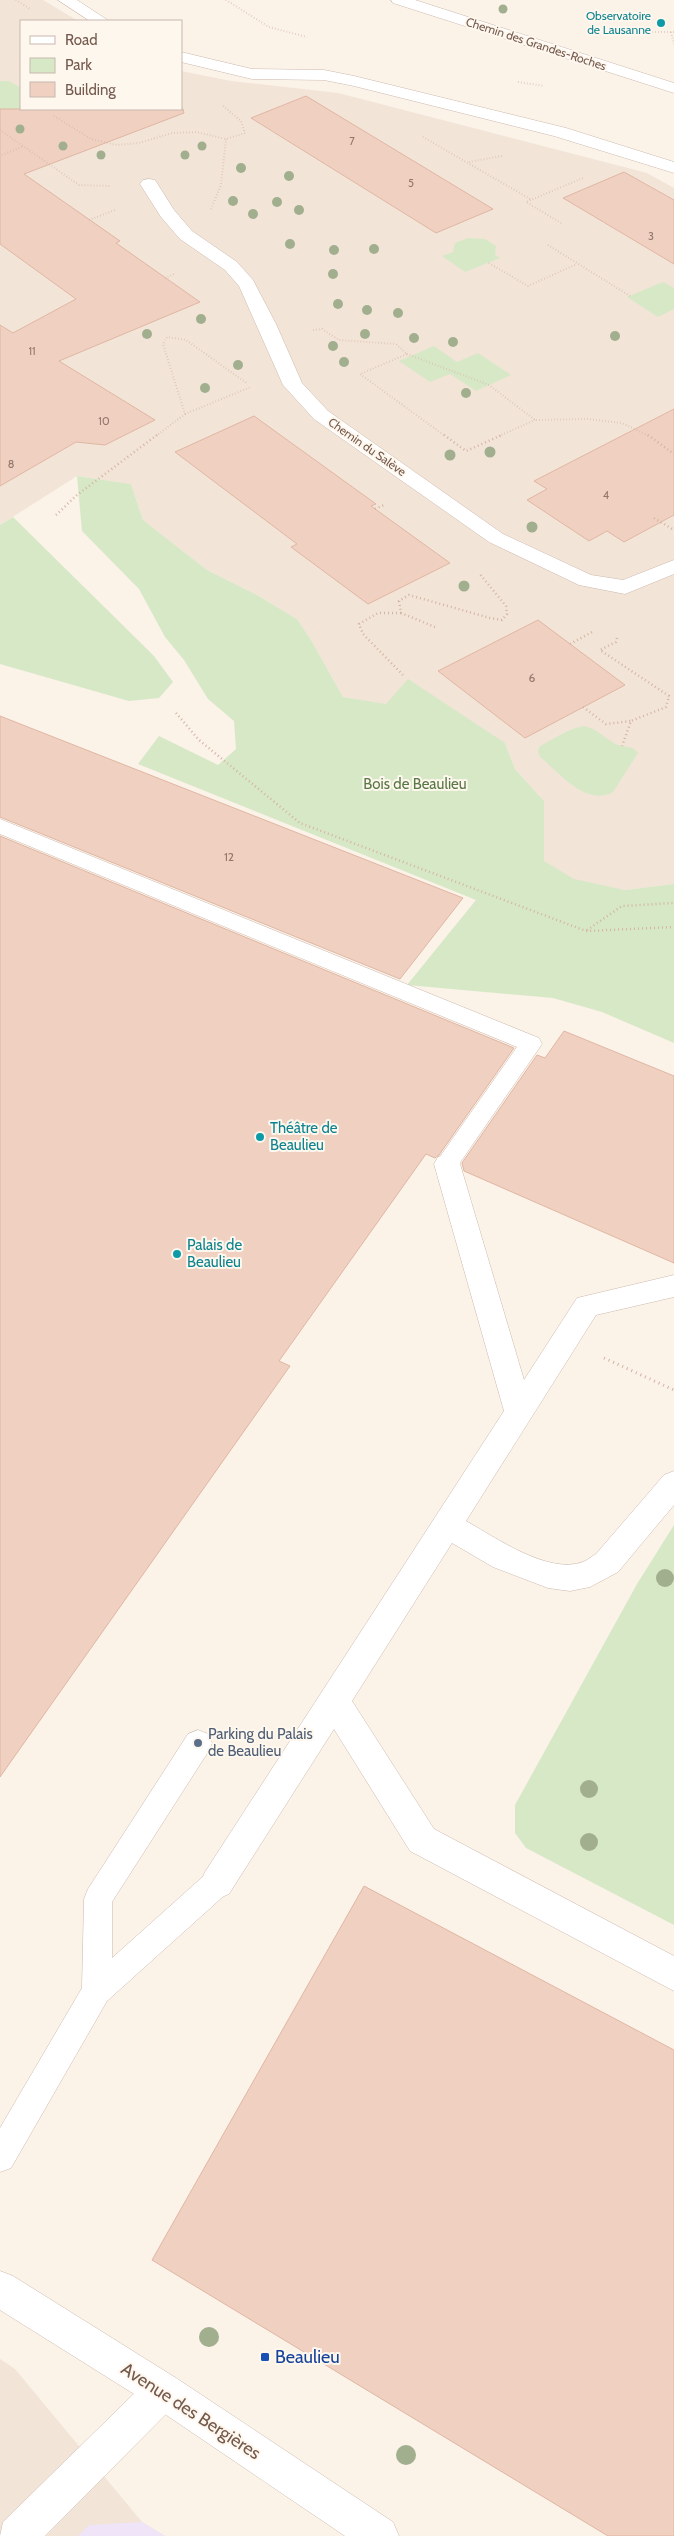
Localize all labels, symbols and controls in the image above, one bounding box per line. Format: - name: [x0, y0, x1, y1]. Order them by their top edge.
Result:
- place label: Observatoire de Lausanne: [586, 8, 651, 37]
- street label: Chemin des Grandes-Roches: [464, 14, 608, 73]
- marker: Observatoire de Lausanne: [655, 17, 667, 29]
- legend: [20, 20, 182, 110]
- text: Road: [65, 31, 98, 49]
- text: Park: [65, 56, 92, 74]
- text: Building: [65, 81, 116, 99]
- house number: 7: [349, 134, 355, 148]
- house number: 5: [408, 176, 414, 190]
- house number: 3: [648, 229, 654, 243]
- house number: 11: [28, 344, 36, 358]
- house number: 10: [98, 414, 110, 428]
- street label: Chemin du Salève: [325, 414, 409, 479]
- house number: 8: [8, 457, 14, 471]
- house number: 4: [603, 488, 610, 502]
- house number: 6: [529, 670, 536, 685]
- park label: Bois de Beaulieu: [363, 775, 467, 793]
- house number: 12: [224, 849, 234, 864]
- place label: Théâtre de Beaulieu: [270, 1119, 338, 1154]
- marker: Théâtre de Beaulieu: [254, 1131, 266, 1143]
- place label: Palais de Beaulieu: [187, 1236, 242, 1271]
- marker: Palais de Beaulieu: [171, 1248, 183, 1260]
- place label: Parking du Palais de Beaulieu: [208, 1725, 313, 1760]
- marker: Parking du Palais de Beaulieu: [192, 1737, 204, 1749]
- place label: Beaulieu: [275, 2346, 340, 2368]
- marker: Beaulieu: [259, 2351, 271, 2363]
- street label: Avenue des Bergières: [117, 2358, 265, 2464]

